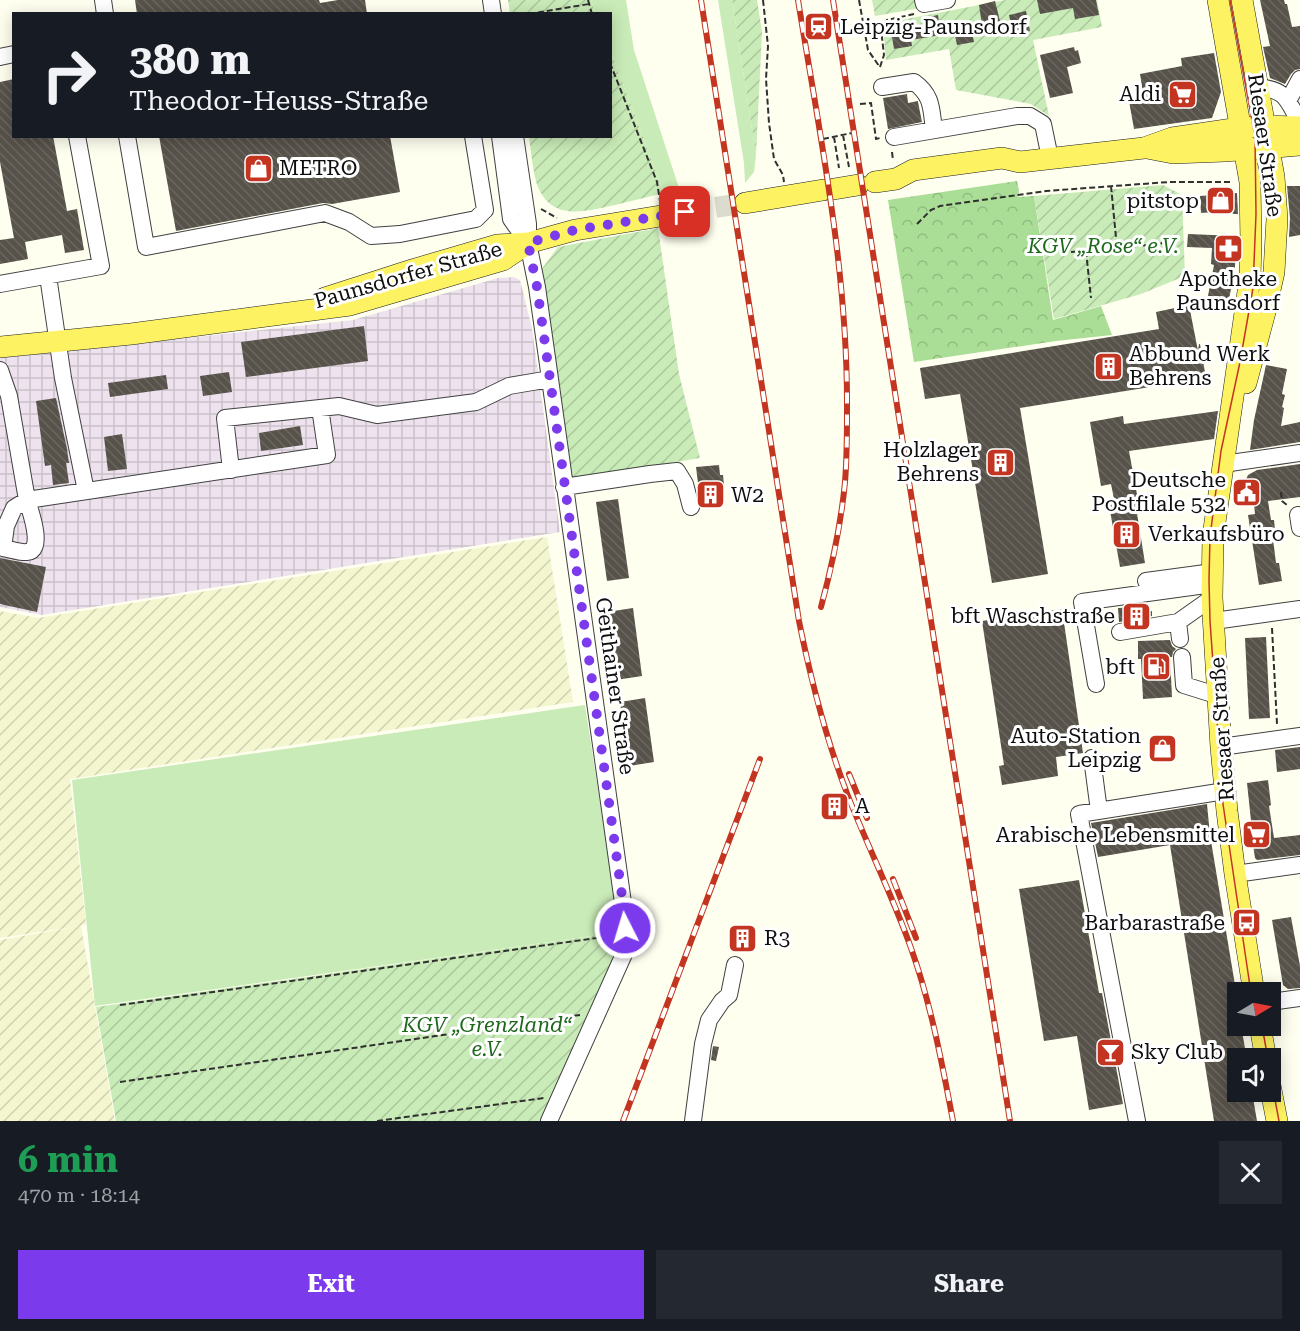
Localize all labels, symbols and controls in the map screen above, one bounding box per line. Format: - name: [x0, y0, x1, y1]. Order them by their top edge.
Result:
- station icon: Leipzig-Paunsdorf: [803, 11, 835, 43]
- place label: Leipzig-Paunsdorf: [840, 15, 1028, 39]
- text: 380 m: [129, 35, 251, 84]
- icon: right: [30, 36, 108, 114]
- street label: Riesaer Straße: [1243, 72, 1287, 218]
- supermarket icon: Aldi: [1166, 78, 1198, 110]
- place label: Aldi: [1119, 82, 1161, 106]
- text: Theodor-Heuss-Straße: [129, 85, 428, 117]
- shop icon: METRO: [242, 152, 274, 184]
- place label: METRO: [279, 156, 357, 180]
- shop icon: pitstop: [1204, 185, 1236, 217]
- pin: [659, 186, 710, 237]
- place label: pitstop: [1127, 189, 1199, 213]
- icon: arrive: [668, 195, 701, 228]
- pharmacy icon: Apotheke Paunsdorf: [1212, 232, 1244, 264]
- park label: KGV „Rose“ e.V.: [1027, 234, 1178, 258]
- street label: Paunsdorfer Straße: [311, 237, 505, 313]
- place label: Apotheke Paunsdorf: [1176, 267, 1281, 315]
- place label: Abbund Werk Behrens: [1129, 342, 1270, 390]
- building icon: Abbund Werk Behrens: [1092, 350, 1124, 382]
- place label: Holzlager Behrens: [883, 438, 979, 486]
- building icon: Holzlager Behrens: [984, 446, 1016, 478]
- place label: Deutsche Postfilale 532: [1092, 468, 1226, 516]
- public building icon: Deutsche Postfilale 532: [1231, 476, 1263, 508]
- building icon: W2: [694, 479, 726, 511]
- place label: W2: [731, 483, 764, 507]
- building icon: Verkaufsbüro: [1111, 518, 1143, 550]
- place label: Verkaufsbüro: [1148, 522, 1285, 546]
- street label: Geithainer Straße: [591, 596, 639, 776]
- building icon: bft Waschstraße: [1120, 600, 1152, 632]
- place label: bft Waschstraße: [951, 604, 1115, 628]
- fuel station icon: bft: [1140, 651, 1172, 683]
- place label: bft: [1105, 655, 1135, 679]
- street label: Riesaer Straße: [1205, 656, 1239, 802]
- place label: Auto-Station Leipzig: [1011, 724, 1141, 772]
- shop icon: Auto-Station Leipzig: [1146, 732, 1178, 764]
- building icon: A: [818, 790, 850, 822]
- place label: A: [855, 794, 870, 818]
- supermarket icon: Arabische Lebensmittel: [1240, 819, 1272, 851]
- place label: Arabische Lebensmittel: [996, 823, 1235, 847]
- position arrow: [593, 896, 657, 960]
- bus stop icon: Barbarastraße: [1230, 907, 1262, 939]
- place label: Barbarastraße: [1084, 911, 1225, 935]
- building icon: R3: [727, 922, 759, 954]
- place label: R3: [764, 926, 790, 950]
- north arrow: [1227, 982, 1281, 1036]
- map controls: [1227, 982, 1281, 1102]
- park label: KGV „Grenzland“ e.V.: [401, 1013, 573, 1061]
- bar icon: Sky Club: [1094, 1036, 1126, 1068]
- place label: Sky Club: [1131, 1040, 1223, 1064]
- button: sound: [1227, 1048, 1281, 1102]
- text: 6 min: [18, 1139, 118, 1181]
- button: close: [1219, 1141, 1282, 1204]
- text: 470 m · 18:14: [18, 1183, 140, 1207]
- button: Exit: [18, 1250, 644, 1319]
- button: Share: [656, 1250, 1282, 1319]

